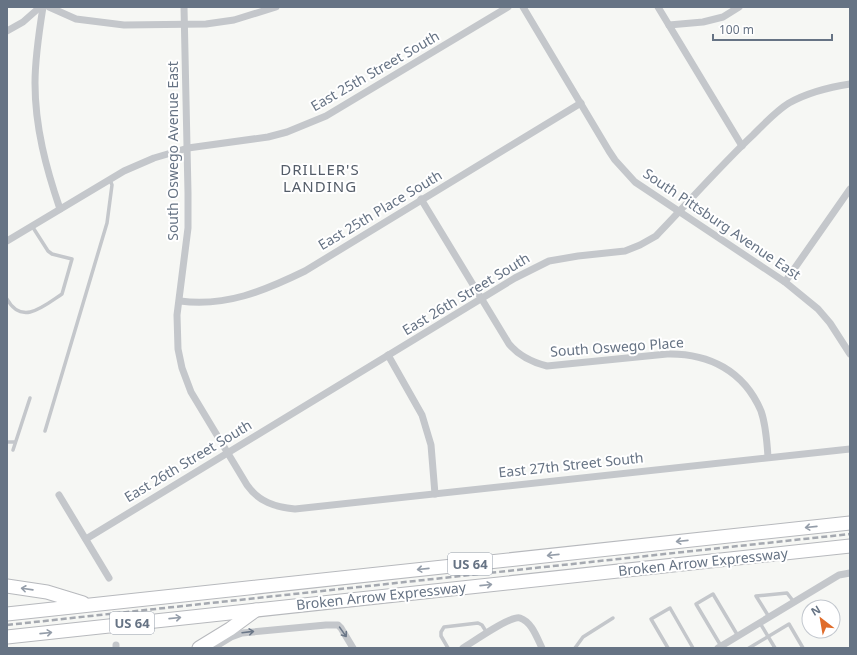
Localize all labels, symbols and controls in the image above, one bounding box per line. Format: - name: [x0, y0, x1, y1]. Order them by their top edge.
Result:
- scale bar: [713, 16, 832, 42]
- text: 100 m: [719, 21, 754, 38]
- street label: East 25th Street South: [307, 26, 443, 115]
- street label: South Oswego Avenue East: [163, 61, 182, 241]
- district label: DRILLER'S LANDING: [280, 159, 360, 196]
- street label: South Pittsburg Avenue East: [640, 164, 805, 284]
- street label: East 25th Place South: [314, 165, 445, 254]
- street label: East 26th Street South: [398, 248, 533, 339]
- street label: South Oswego Place: [549, 332, 685, 361]
- street label: East 26th Street South: [120, 415, 255, 506]
- street label: East 27th Street South: [498, 447, 644, 482]
- one-way arrow: [805, 523, 818, 531]
- one-way arrow: [676, 537, 689, 545]
- street label: Broken Arrow Expressway: [617, 543, 790, 580]
- one-way arrow: [547, 551, 560, 559]
- road number: US 64: [448, 553, 492, 575]
- one-way arrow: [417, 565, 430, 573]
- street label: Broken Arrow Expressway: [295, 577, 468, 614]
- one-way arrow: [479, 581, 492, 589]
- one-way arrow: [21, 585, 34, 593]
- north arrow: [801, 599, 841, 639]
- text: N: [808, 601, 823, 619]
- road number: US 64: [110, 612, 154, 634]
- one-way arrow: [168, 615, 181, 622]
- one-way arrow: [339, 626, 347, 637]
- one-way arrow: [241, 628, 254, 636]
- one-way arrow: [39, 629, 52, 636]

